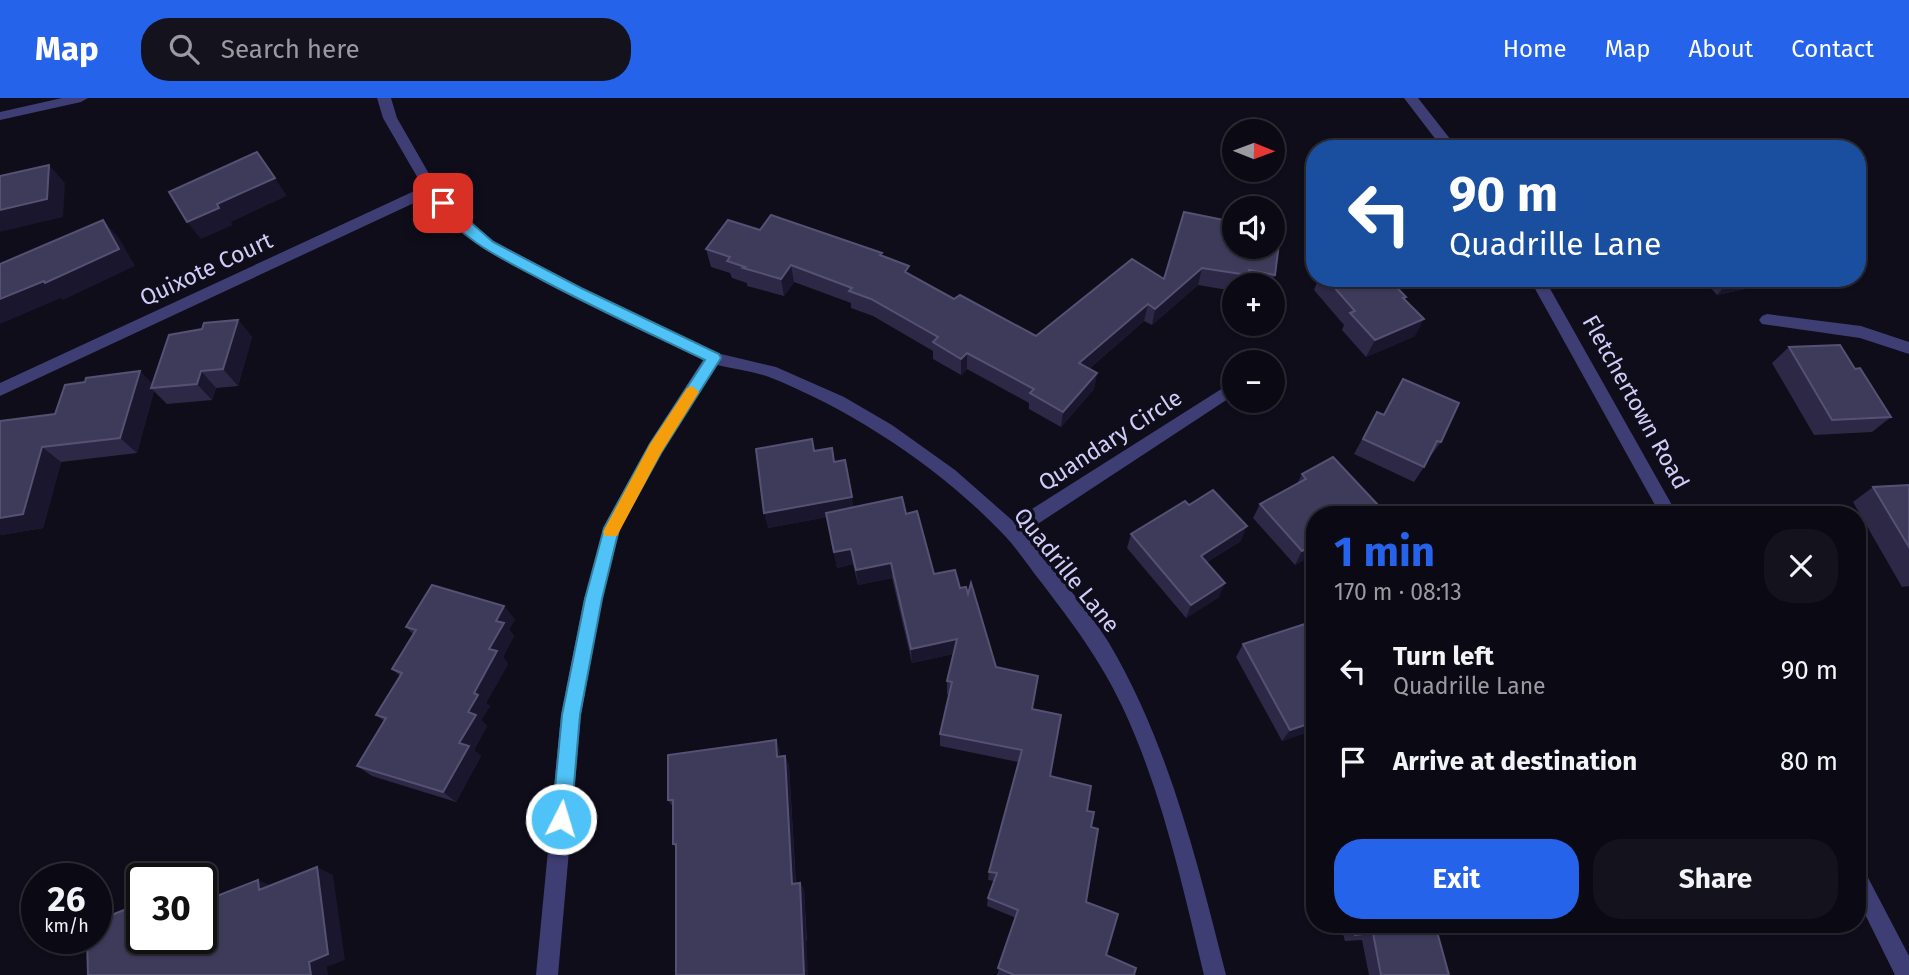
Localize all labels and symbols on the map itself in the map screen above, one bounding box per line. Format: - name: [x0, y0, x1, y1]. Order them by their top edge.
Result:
- north arrow: [1222, 119, 1284, 182]
- pin: [413, 173, 473, 233]
- street label: Quixote Court: [135, 226, 277, 312]
- street label: Fletchertown Road: [1577, 310, 1695, 494]
- street label: Quandary Circle: [1033, 383, 1187, 497]
- street label: Quadrille Lane: [1008, 502, 1126, 638]
- position arrow: [524, 782, 598, 856]
- speed limit sign: 30: [126, 863, 217, 954]

